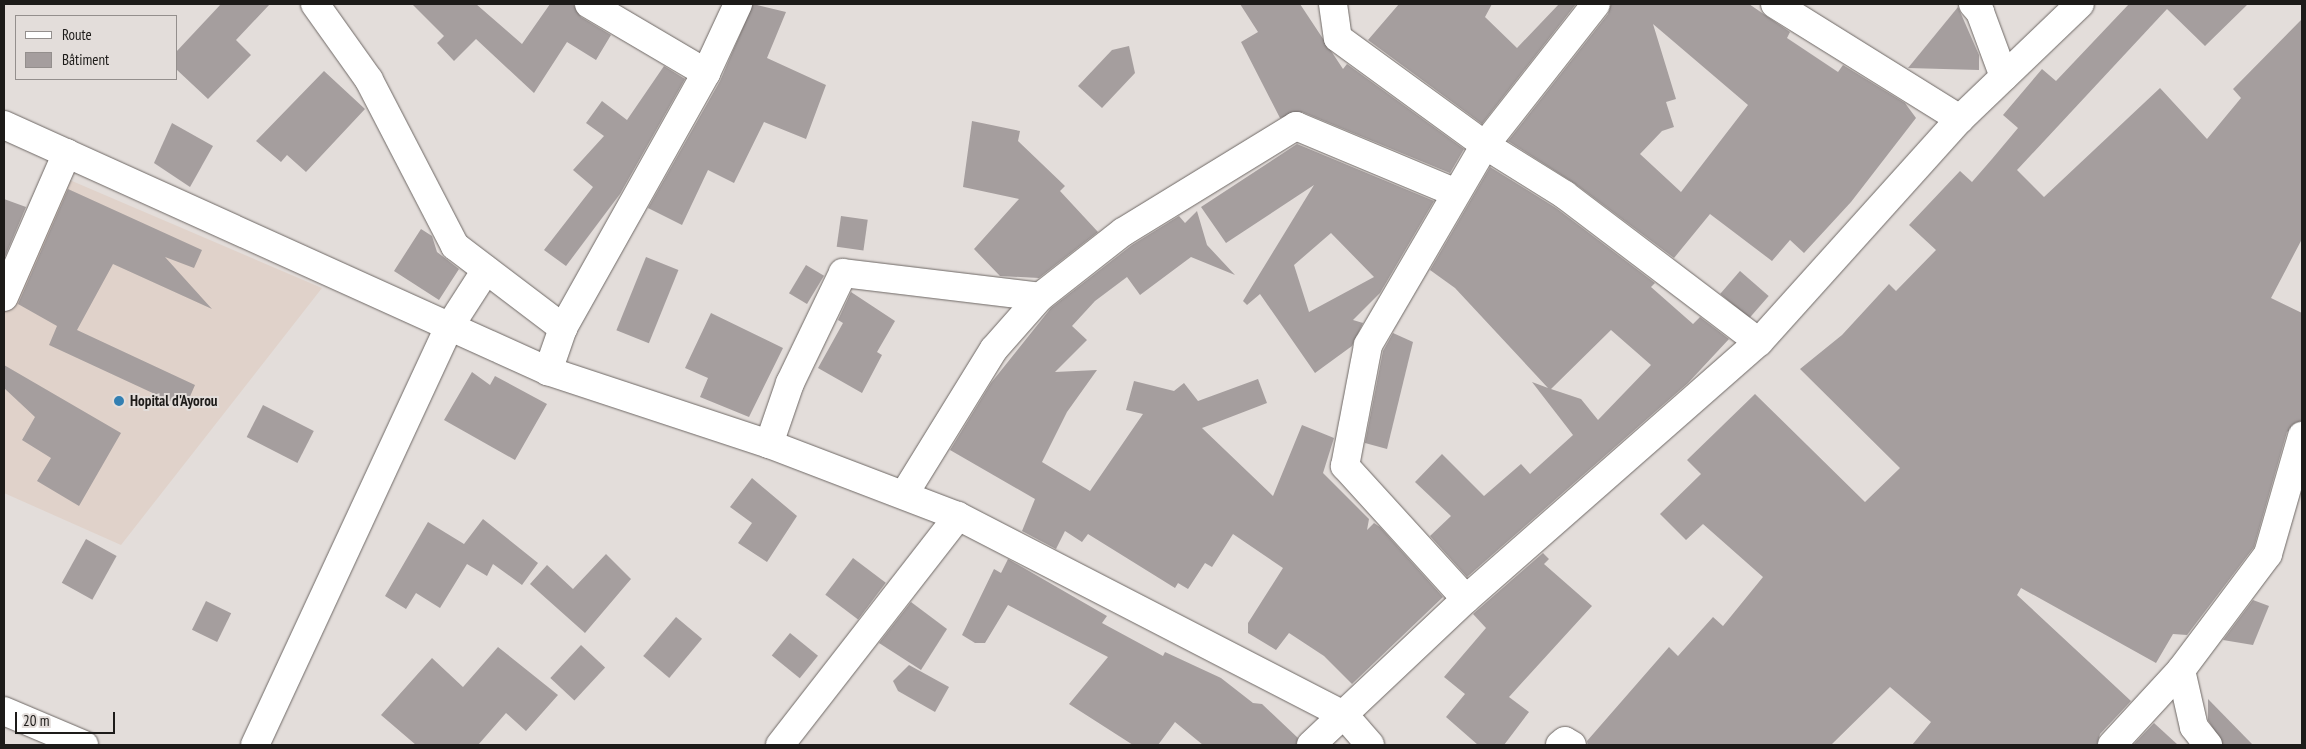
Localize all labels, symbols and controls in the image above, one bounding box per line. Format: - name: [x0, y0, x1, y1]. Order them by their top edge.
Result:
- legend: [15, 15, 178, 80]
- text: Route: [62, 25, 92, 44]
- text: Bâtiment: [62, 50, 109, 69]
- place label: Hopital d'Ayorou: [130, 392, 217, 410]
- marker: Hopital d'Ayorou: [112, 394, 126, 408]
- scale bar: [18, 702, 118, 734]
- text: 20 m: [23, 711, 49, 730]

